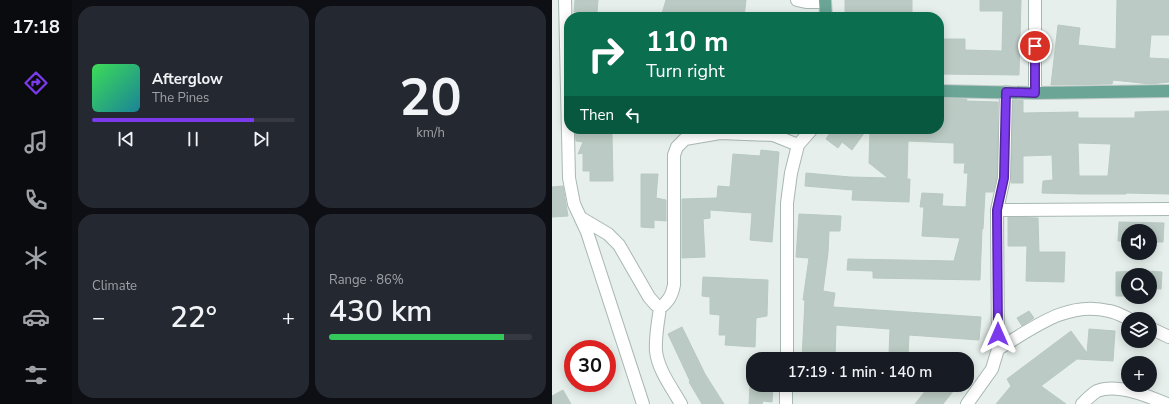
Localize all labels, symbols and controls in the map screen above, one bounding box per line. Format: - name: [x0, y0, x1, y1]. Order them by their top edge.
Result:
- text: 17:18: [12, 15, 60, 39]
- text: 110 m: [646, 23, 729, 61]
- icon: right: [580, 28, 632, 80]
- pin: [1018, 29, 1052, 63]
- icon: arrive: [1024, 35, 1046, 57]
- text: Turn right: [646, 59, 725, 83]
- text: 20: [399, 62, 462, 133]
- icon: directions: [22, 69, 50, 97]
- text: Afterglow: [152, 69, 223, 89]
- text: The Pines: [152, 89, 209, 107]
- icon: left: [622, 104, 644, 126]
- text: Then: [580, 105, 614, 125]
- text: km/h: [416, 124, 445, 142]
- icon: music: [22, 128, 50, 156]
- icon: previous: [115, 128, 137, 150]
- icon: pause: [182, 128, 204, 150]
- icon: next: [250, 128, 272, 150]
- icon: phone: [22, 186, 50, 214]
- map controls: [1121, 224, 1157, 392]
- button: sound: [1121, 224, 1157, 260]
- icon: climate: [22, 244, 50, 272]
- button: search: [1121, 268, 1157, 304]
- text: Range · 86%: [329, 271, 404, 289]
- text: Climate: [92, 277, 137, 295]
- text: 430 km: [329, 291, 432, 332]
- text: 22°: [170, 297, 217, 338]
- icon: car: [22, 303, 50, 331]
- text: −: [92, 303, 105, 333]
- text: +: [282, 303, 295, 333]
- button: layers: [1121, 312, 1157, 348]
- position arrow: [977, 313, 1019, 355]
- speed limit sign: 30: [564, 340, 616, 392]
- button: +: [1121, 356, 1157, 392]
- icon: filters: [22, 361, 50, 389]
- text: 17:19 · 1 min · 140 m: [788, 362, 932, 382]

